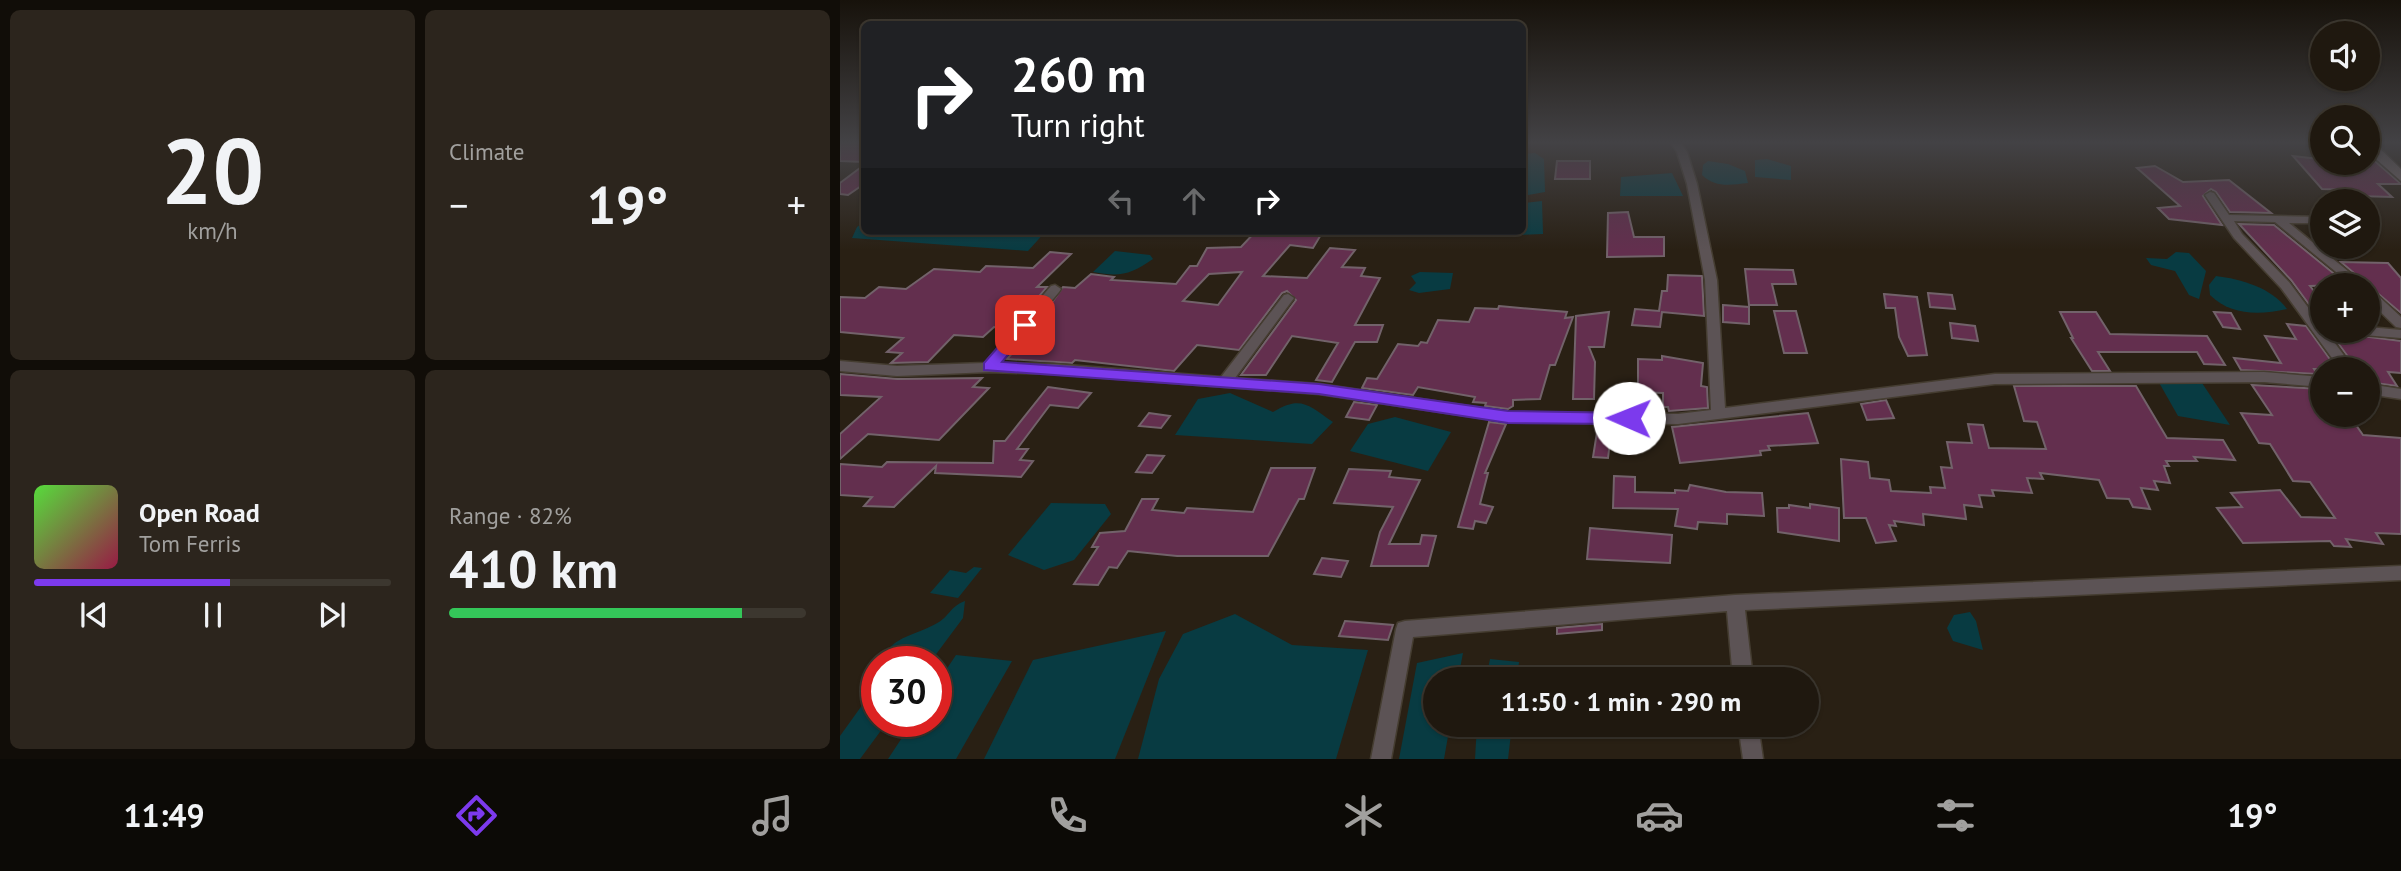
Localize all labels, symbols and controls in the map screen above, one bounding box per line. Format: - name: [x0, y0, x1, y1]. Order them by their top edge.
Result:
- map controls: [2310, 21, 2380, 427]
- button: sound: [2310, 21, 2380, 91]
- text: 260 m: [1011, 42, 1146, 106]
- icon: right: [896, 49, 987, 140]
- text: Turn right: [1011, 104, 1145, 146]
- button: search: [2310, 105, 2380, 175]
- text: 20: [161, 111, 264, 229]
- text: Climate: [449, 137, 524, 166]
- text: 19°: [587, 171, 668, 238]
- text: −: [449, 180, 468, 229]
- text: +: [787, 180, 806, 229]
- icon: left: [1102, 182, 1140, 220]
- icon: ahead: [1175, 182, 1213, 220]
- icon: right: [1248, 182, 1286, 220]
- button: layers: [2310, 189, 2380, 259]
- text: km/h: [187, 216, 238, 245]
- button: +: [2310, 273, 2380, 343]
- pin: [995, 295, 1055, 355]
- icon: arrive: [1006, 306, 1044, 344]
- button: −: [2310, 357, 2380, 427]
- position arrow: [1592, 381, 1666, 455]
- text: Open Road: [139, 496, 260, 529]
- text: Range · 82%: [449, 501, 572, 530]
- text: Tom Ferris: [139, 529, 241, 558]
- text: 410 km: [449, 535, 618, 602]
- icon: previous: [75, 596, 113, 634]
- icon: pause: [194, 596, 232, 634]
- icon: next: [313, 596, 351, 634]
- speed limit sign: 30: [861, 646, 952, 737]
- text: 11:50 · 1 min · 290 m: [1501, 685, 1741, 718]
- icon: directions: [452, 791, 501, 840]
- icon: music: [748, 791, 797, 840]
- icon: phone: [1043, 791, 1092, 840]
- icon: climate: [1339, 791, 1388, 840]
- icon: car: [1635, 791, 1684, 840]
- icon: filters: [1931, 791, 1980, 840]
- text: 11:49: [123, 794, 205, 836]
- text: 19°: [2227, 794, 2278, 836]

